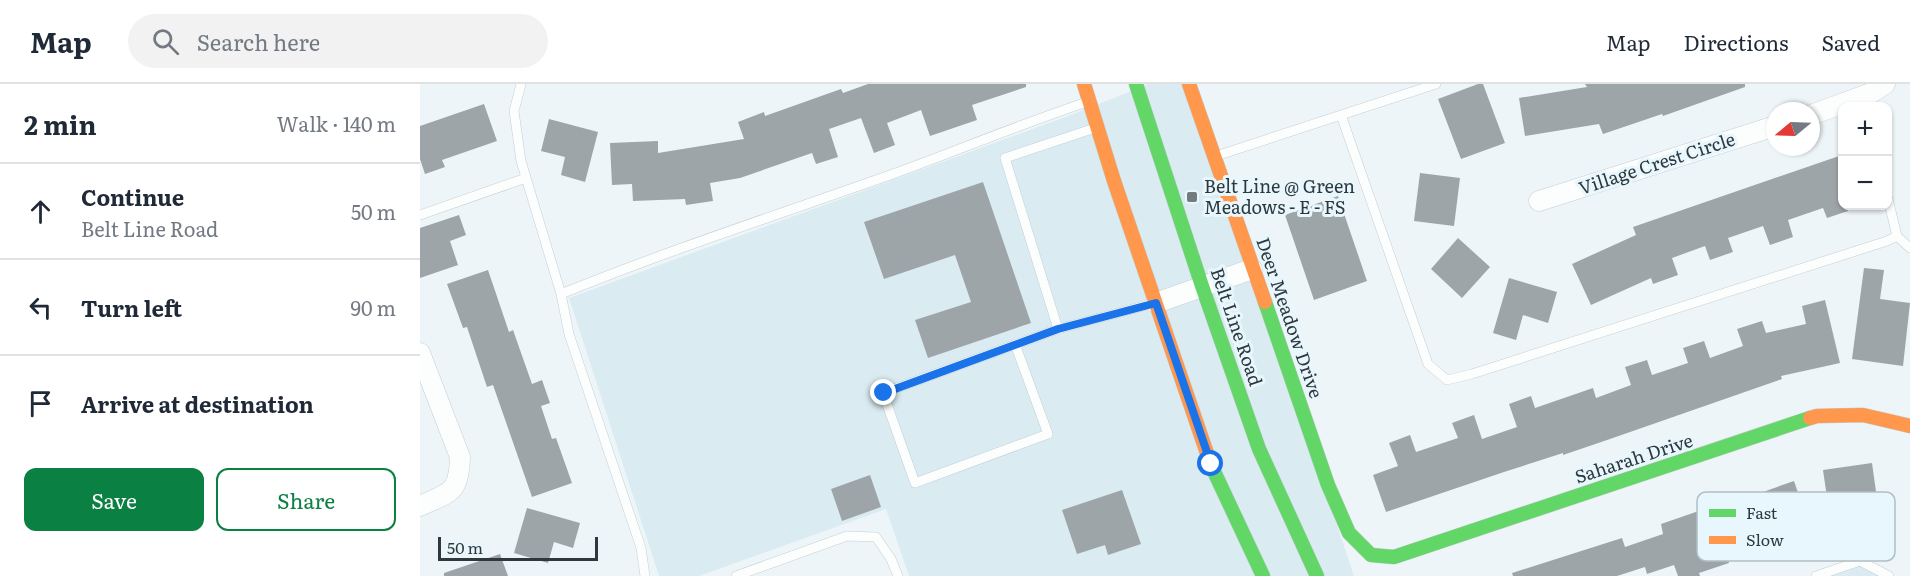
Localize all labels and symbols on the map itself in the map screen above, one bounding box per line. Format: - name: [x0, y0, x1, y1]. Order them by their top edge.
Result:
- north arrow: [1766, 102, 1820, 156]
- street label: Village Crest Circle: [1575, 125, 1738, 201]
- place label: Belt Line @ Green Meadows - E - FS: [1204, 172, 1355, 220]
- marker: Belt Line @ Green Meadows - E - FS: [1185, 190, 1199, 204]
- street label: Deer Meadow Drive: [1250, 233, 1331, 402]
- street label: Belt Line Road: [1205, 264, 1270, 389]
- route end: [870, 379, 896, 405]
- street label: Saharah Drive: [1571, 426, 1696, 489]
- route start: [1197, 450, 1223, 476]
- legend: [1697, 492, 1895, 561]
- text: Fast: [1746, 500, 1778, 524]
- text: Slow: [1746, 527, 1784, 551]
- scale bar: [438, 534, 598, 562]

